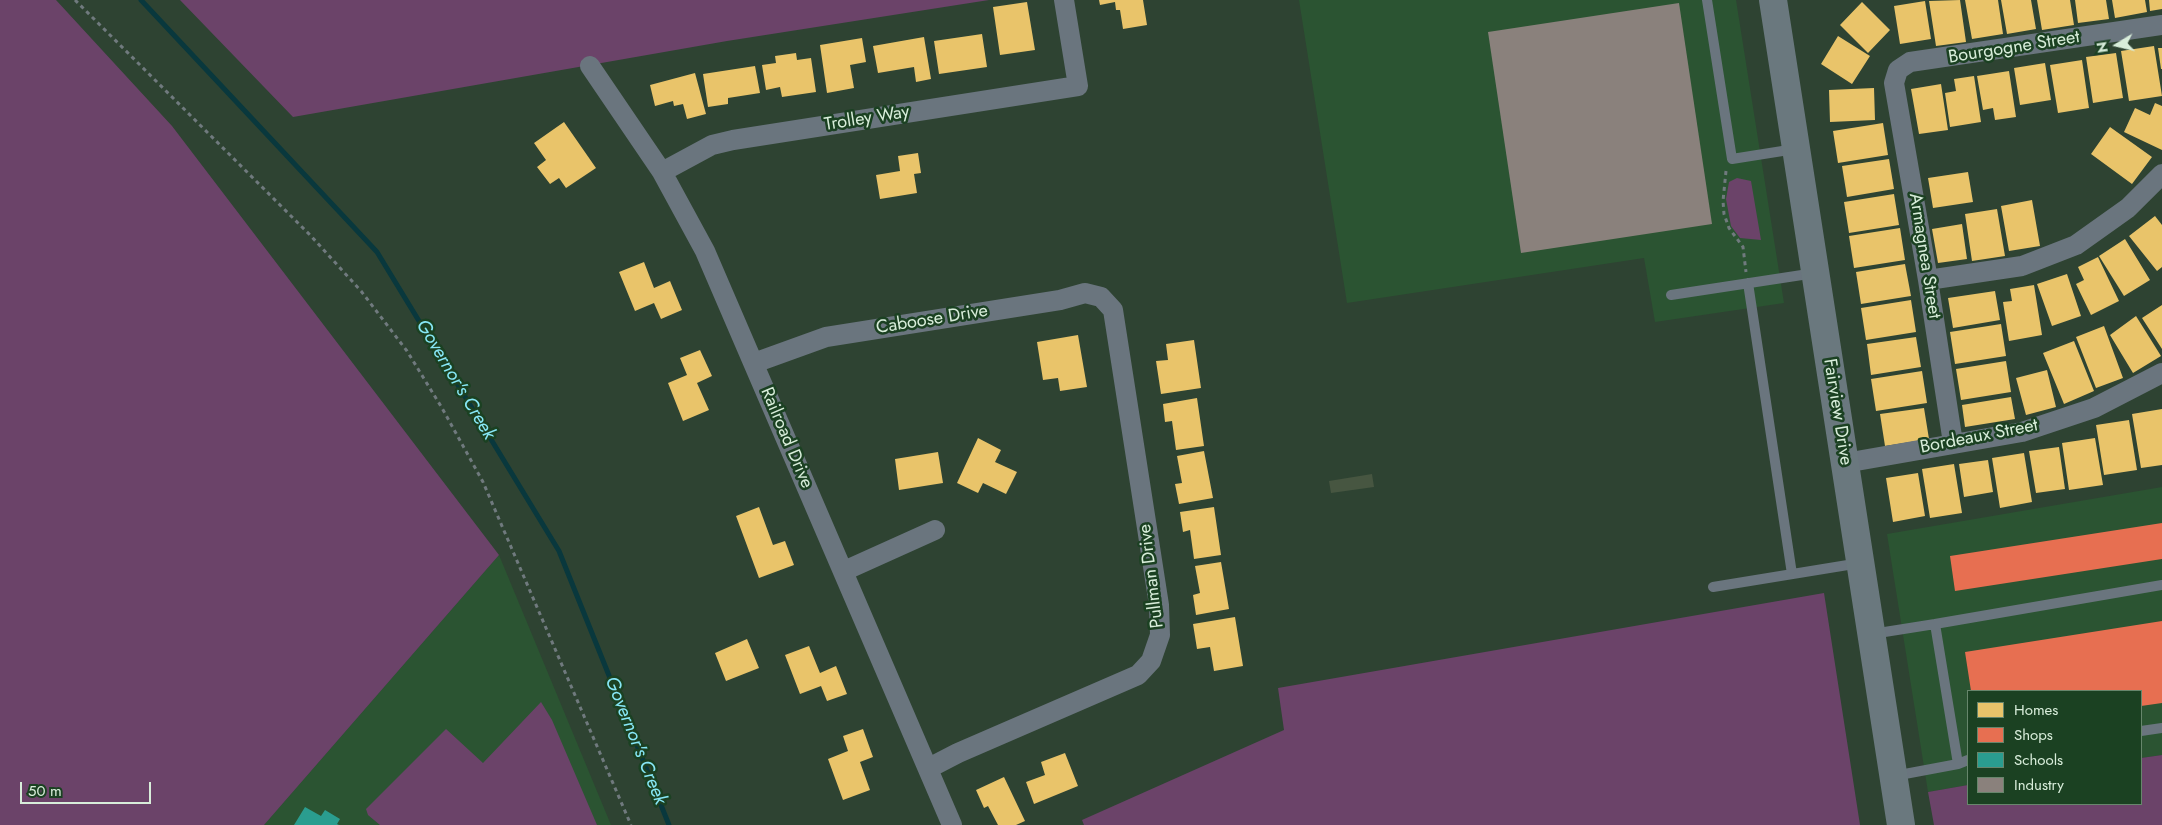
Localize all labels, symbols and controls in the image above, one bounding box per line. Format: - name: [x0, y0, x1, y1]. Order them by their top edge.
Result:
- north arrow: [2092, 20, 2142, 70]
- street label: Bourgogne Street: [1947, 27, 2081, 69]
- text: N: [2091, 40, 2113, 54]
- street label: Trolley Way: [823, 102, 911, 136]
- street label: Armagnea Street: [1903, 192, 1945, 320]
- street label: Caboose Drive: [875, 301, 989, 339]
- water label: Governor's Creek: [410, 316, 500, 444]
- street label: Fairview Drive: [1818, 357, 1856, 467]
- street label: Railroad Drive: [755, 384, 817, 492]
- street label: Bordeaux Street: [1918, 415, 2040, 459]
- street label: Pullman Drive: [1135, 523, 1169, 629]
- water label: Governor's Creek: [599, 674, 671, 808]
- legend: [1967, 690, 2142, 805]
- text: Homes: [2014, 699, 2058, 721]
- text: Shops: [2014, 724, 2053, 746]
- text: Schools: [2014, 749, 2063, 771]
- scale bar: [22, 772, 154, 804]
- text: Industry: [2014, 774, 2064, 796]
- text: 50 m: [28, 780, 62, 802]

